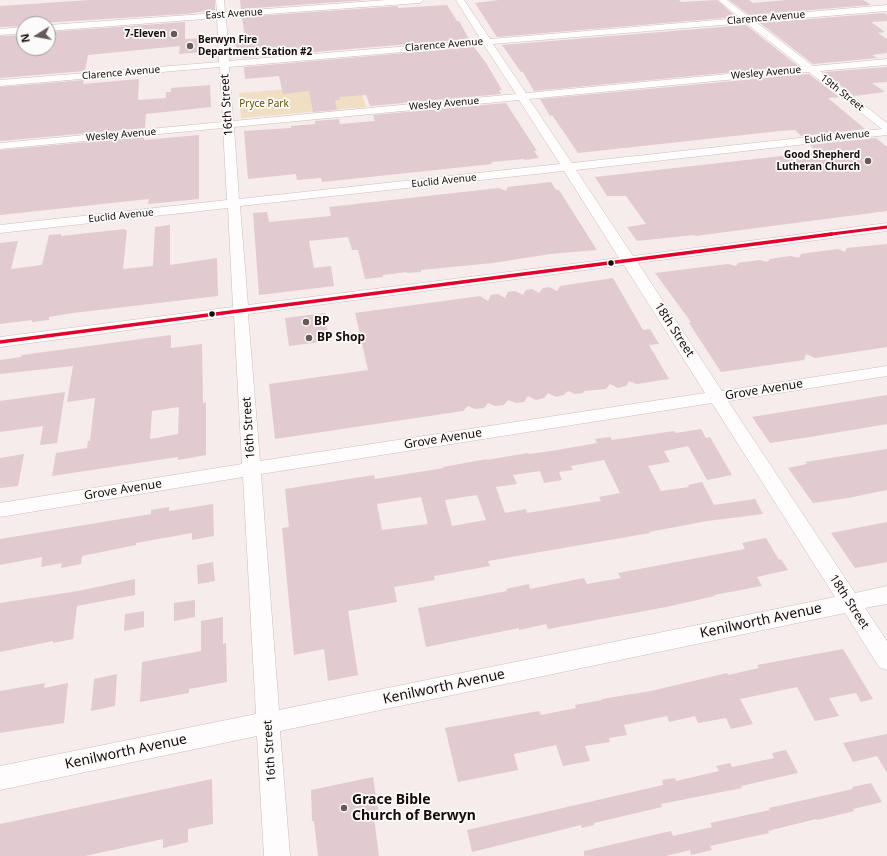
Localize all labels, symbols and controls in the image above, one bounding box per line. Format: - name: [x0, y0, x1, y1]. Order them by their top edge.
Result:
- street label: East Avenue: [205, 6, 263, 22]
- street label: Clarence Avenue: [726, 9, 806, 27]
- north arrow: [16, 16, 56, 56]
- place label: 7-Eleven: [125, 28, 166, 40]
- marker: 7-Eleven: [169, 29, 179, 39]
- text: N: [16, 32, 33, 44]
- place label: Berwyn Fire Department Station #2: [198, 34, 312, 58]
- street label: Clarence Avenue: [404, 36, 484, 54]
- marker: Berwyn Fire Department Station #2: [185, 41, 195, 51]
- street label: Clarence Avenue: [81, 64, 161, 82]
- street label: Wesley Avenue: [730, 64, 802, 82]
- street label: 19th Street: [818, 72, 866, 114]
- street label: 16th Street: [218, 74, 236, 136]
- street label: Wesley Avenue: [408, 95, 480, 113]
- park label: Pryce Park: [239, 98, 289, 110]
- street label: Wesley Avenue: [85, 126, 157, 144]
- street label: Euclid Avenue: [804, 128, 870, 146]
- place label: Good Shepherd Lutheran Church: [776, 149, 860, 172]
- marker: Good Shepherd Lutheran Church: [863, 156, 873, 166]
- street label: Euclid Avenue: [411, 172, 477, 190]
- street label: Euclid Avenue: [88, 207, 154, 225]
- unlabelled marker: [606, 258, 616, 268]
- street label: 18th Street: [651, 300, 697, 360]
- unlabelled marker: [207, 309, 217, 319]
- place label: BP: [314, 315, 329, 329]
- marker: BP: [301, 317, 311, 327]
- place label: BP Shop: [317, 331, 365, 345]
- marker: BP Shop: [304, 333, 314, 343]
- street label: Grove Avenue: [724, 377, 804, 403]
- street label: 16th Street: [240, 397, 258, 459]
- street label: Grove Avenue: [403, 426, 483, 452]
- street label: Grove Avenue: [83, 477, 163, 503]
- street label: 18th Street: [826, 572, 872, 632]
- street label: Kenilworth Avenue: [699, 600, 823, 642]
- street label: Kenilworth Avenue: [382, 666, 506, 708]
- street label: 16th Street: [261, 720, 279, 782]
- street label: Kenilworth Avenue: [64, 731, 188, 773]
- place label: Grace Bible Church of Berwyn: [352, 792, 476, 824]
- marker: Grace Bible Church of Berwyn: [339, 803, 349, 813]

